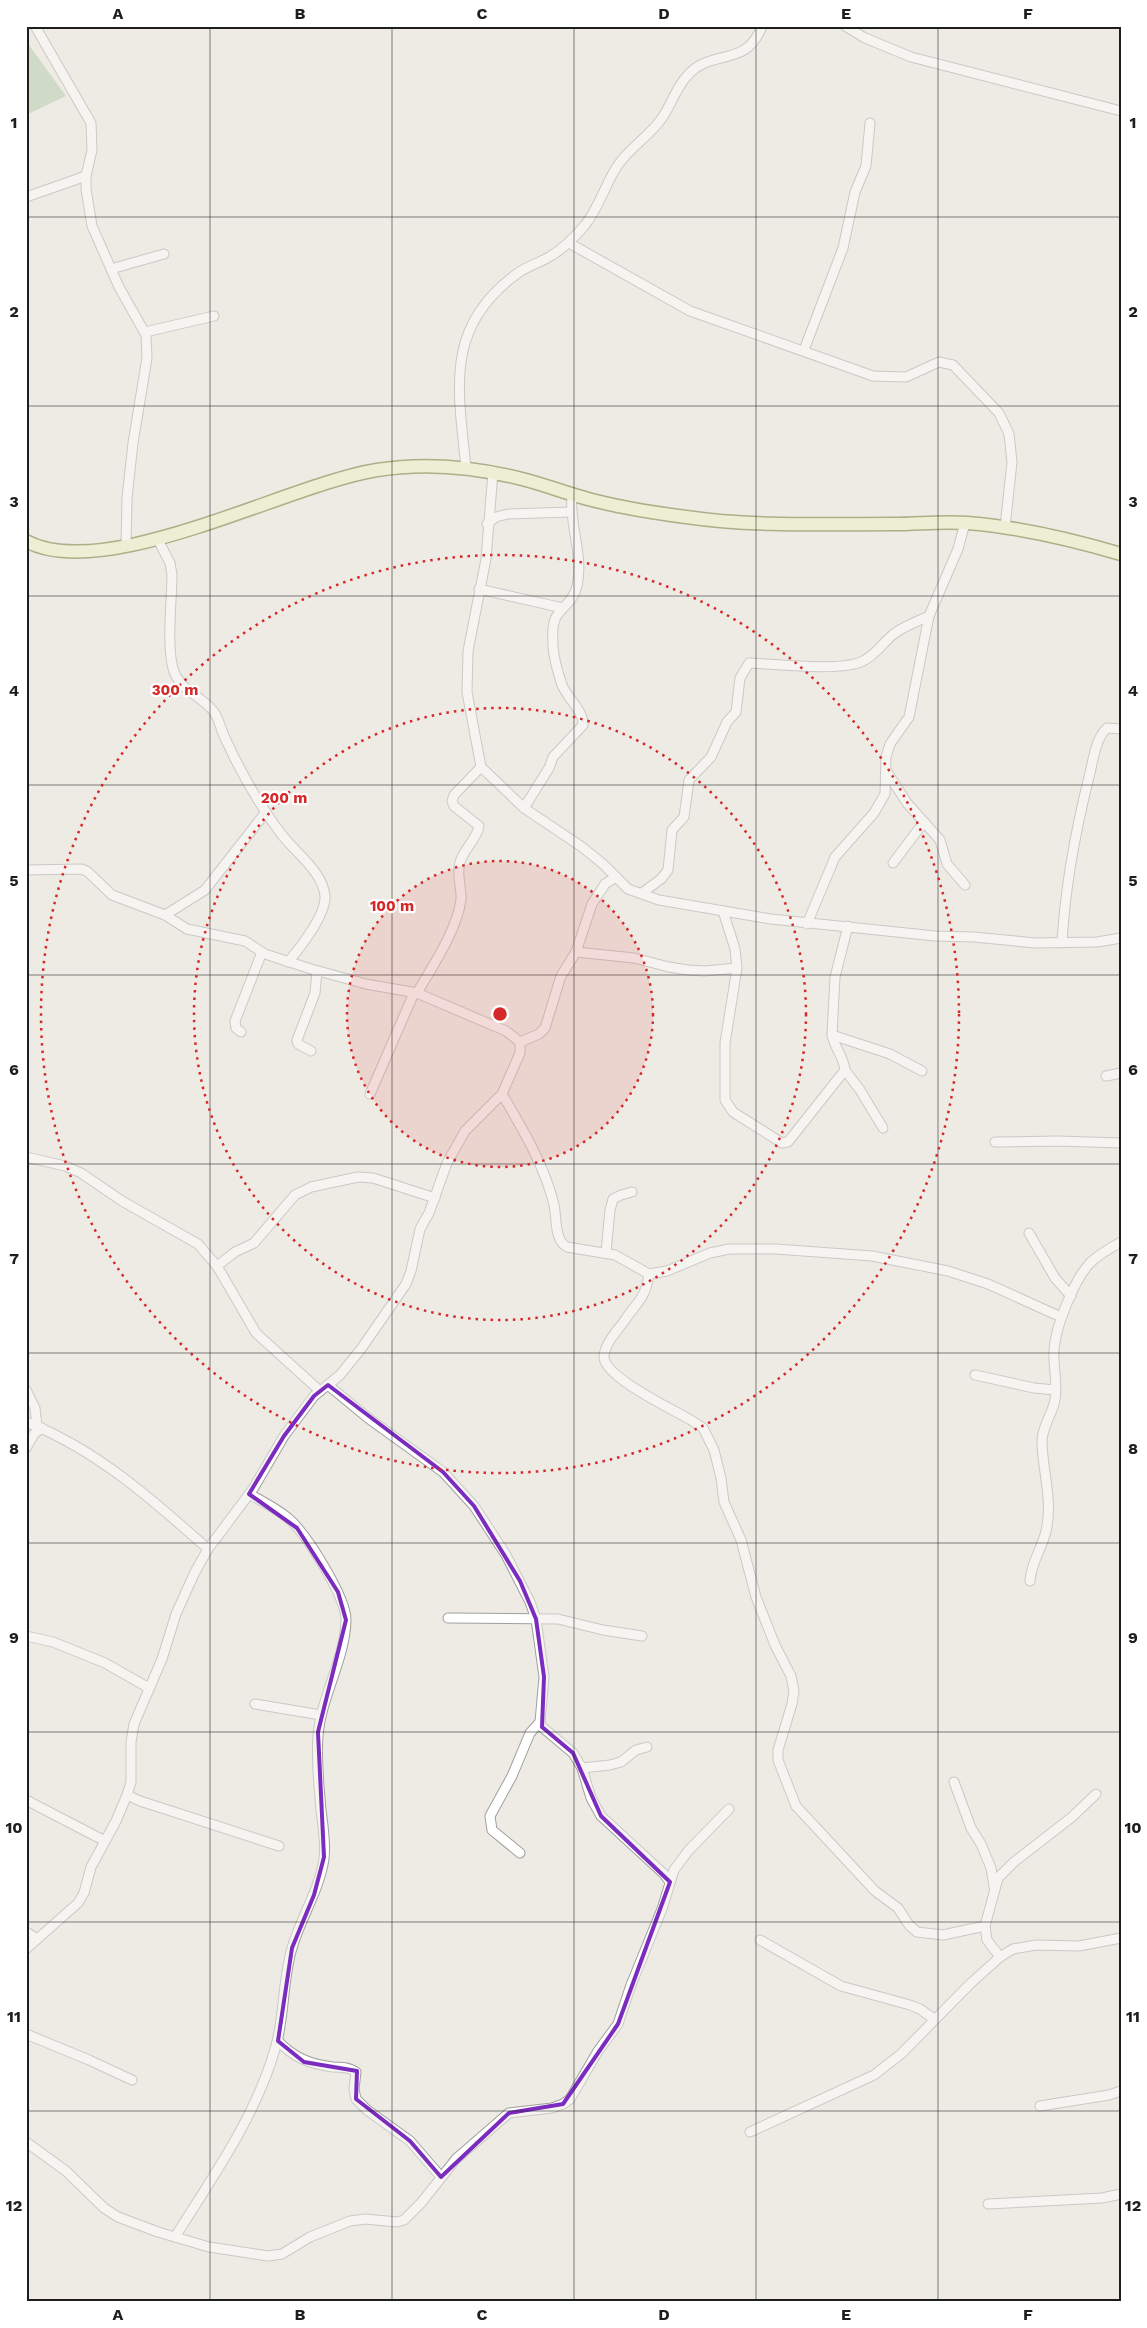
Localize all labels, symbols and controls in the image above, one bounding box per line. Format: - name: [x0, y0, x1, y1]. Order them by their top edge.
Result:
- text: A: [113, 4, 124, 23]
- text: B: [295, 4, 306, 23]
- text: C: [477, 4, 488, 23]
- text: D: [658, 4, 670, 23]
- text: E: [841, 4, 851, 23]
- text: F: [1023, 4, 1033, 23]
- text: 1: [11, 113, 17, 132]
- text: 1: [1130, 113, 1136, 132]
- text: 2: [9, 302, 19, 321]
- text: 2: [1128, 302, 1138, 321]
- text: 3: [9, 492, 19, 511]
- text: 3: [1128, 492, 1138, 511]
- text: 4: [9, 681, 19, 700]
- text: 300 m: [152, 681, 198, 699]
- text: 4: [1128, 681, 1138, 700]
- text: 200 m: [261, 789, 307, 807]
- text: 5: [9, 871, 19, 890]
- text: 5: [1128, 871, 1138, 890]
- text: 100 m: [370, 897, 414, 915]
- centre of rings: [491, 1005, 509, 1023]
- text: 6: [9, 1060, 19, 1079]
- text: 6: [1128, 1060, 1138, 1079]
- text: 7: [9, 1249, 19, 1268]
- text: 7: [1128, 1249, 1138, 1268]
- text: 8: [9, 1439, 19, 1458]
- text: 8: [1128, 1439, 1138, 1458]
- text: 9: [9, 1628, 19, 1647]
- text: 9: [1128, 1628, 1138, 1647]
- text: 10: [5, 1818, 23, 1837]
- text: 10: [1124, 1818, 1142, 1837]
- text: 11: [7, 2007, 21, 2026]
- text: 11: [1126, 2007, 1140, 2026]
- text: 12: [6, 2196, 22, 2215]
- text: 12: [1125, 2196, 1141, 2215]
- text: A: [113, 2305, 124, 2324]
- text: B: [295, 2305, 306, 2324]
- text: C: [477, 2305, 488, 2324]
- text: D: [658, 2305, 670, 2324]
- text: E: [841, 2305, 851, 2324]
- text: F: [1023, 2305, 1033, 2324]

